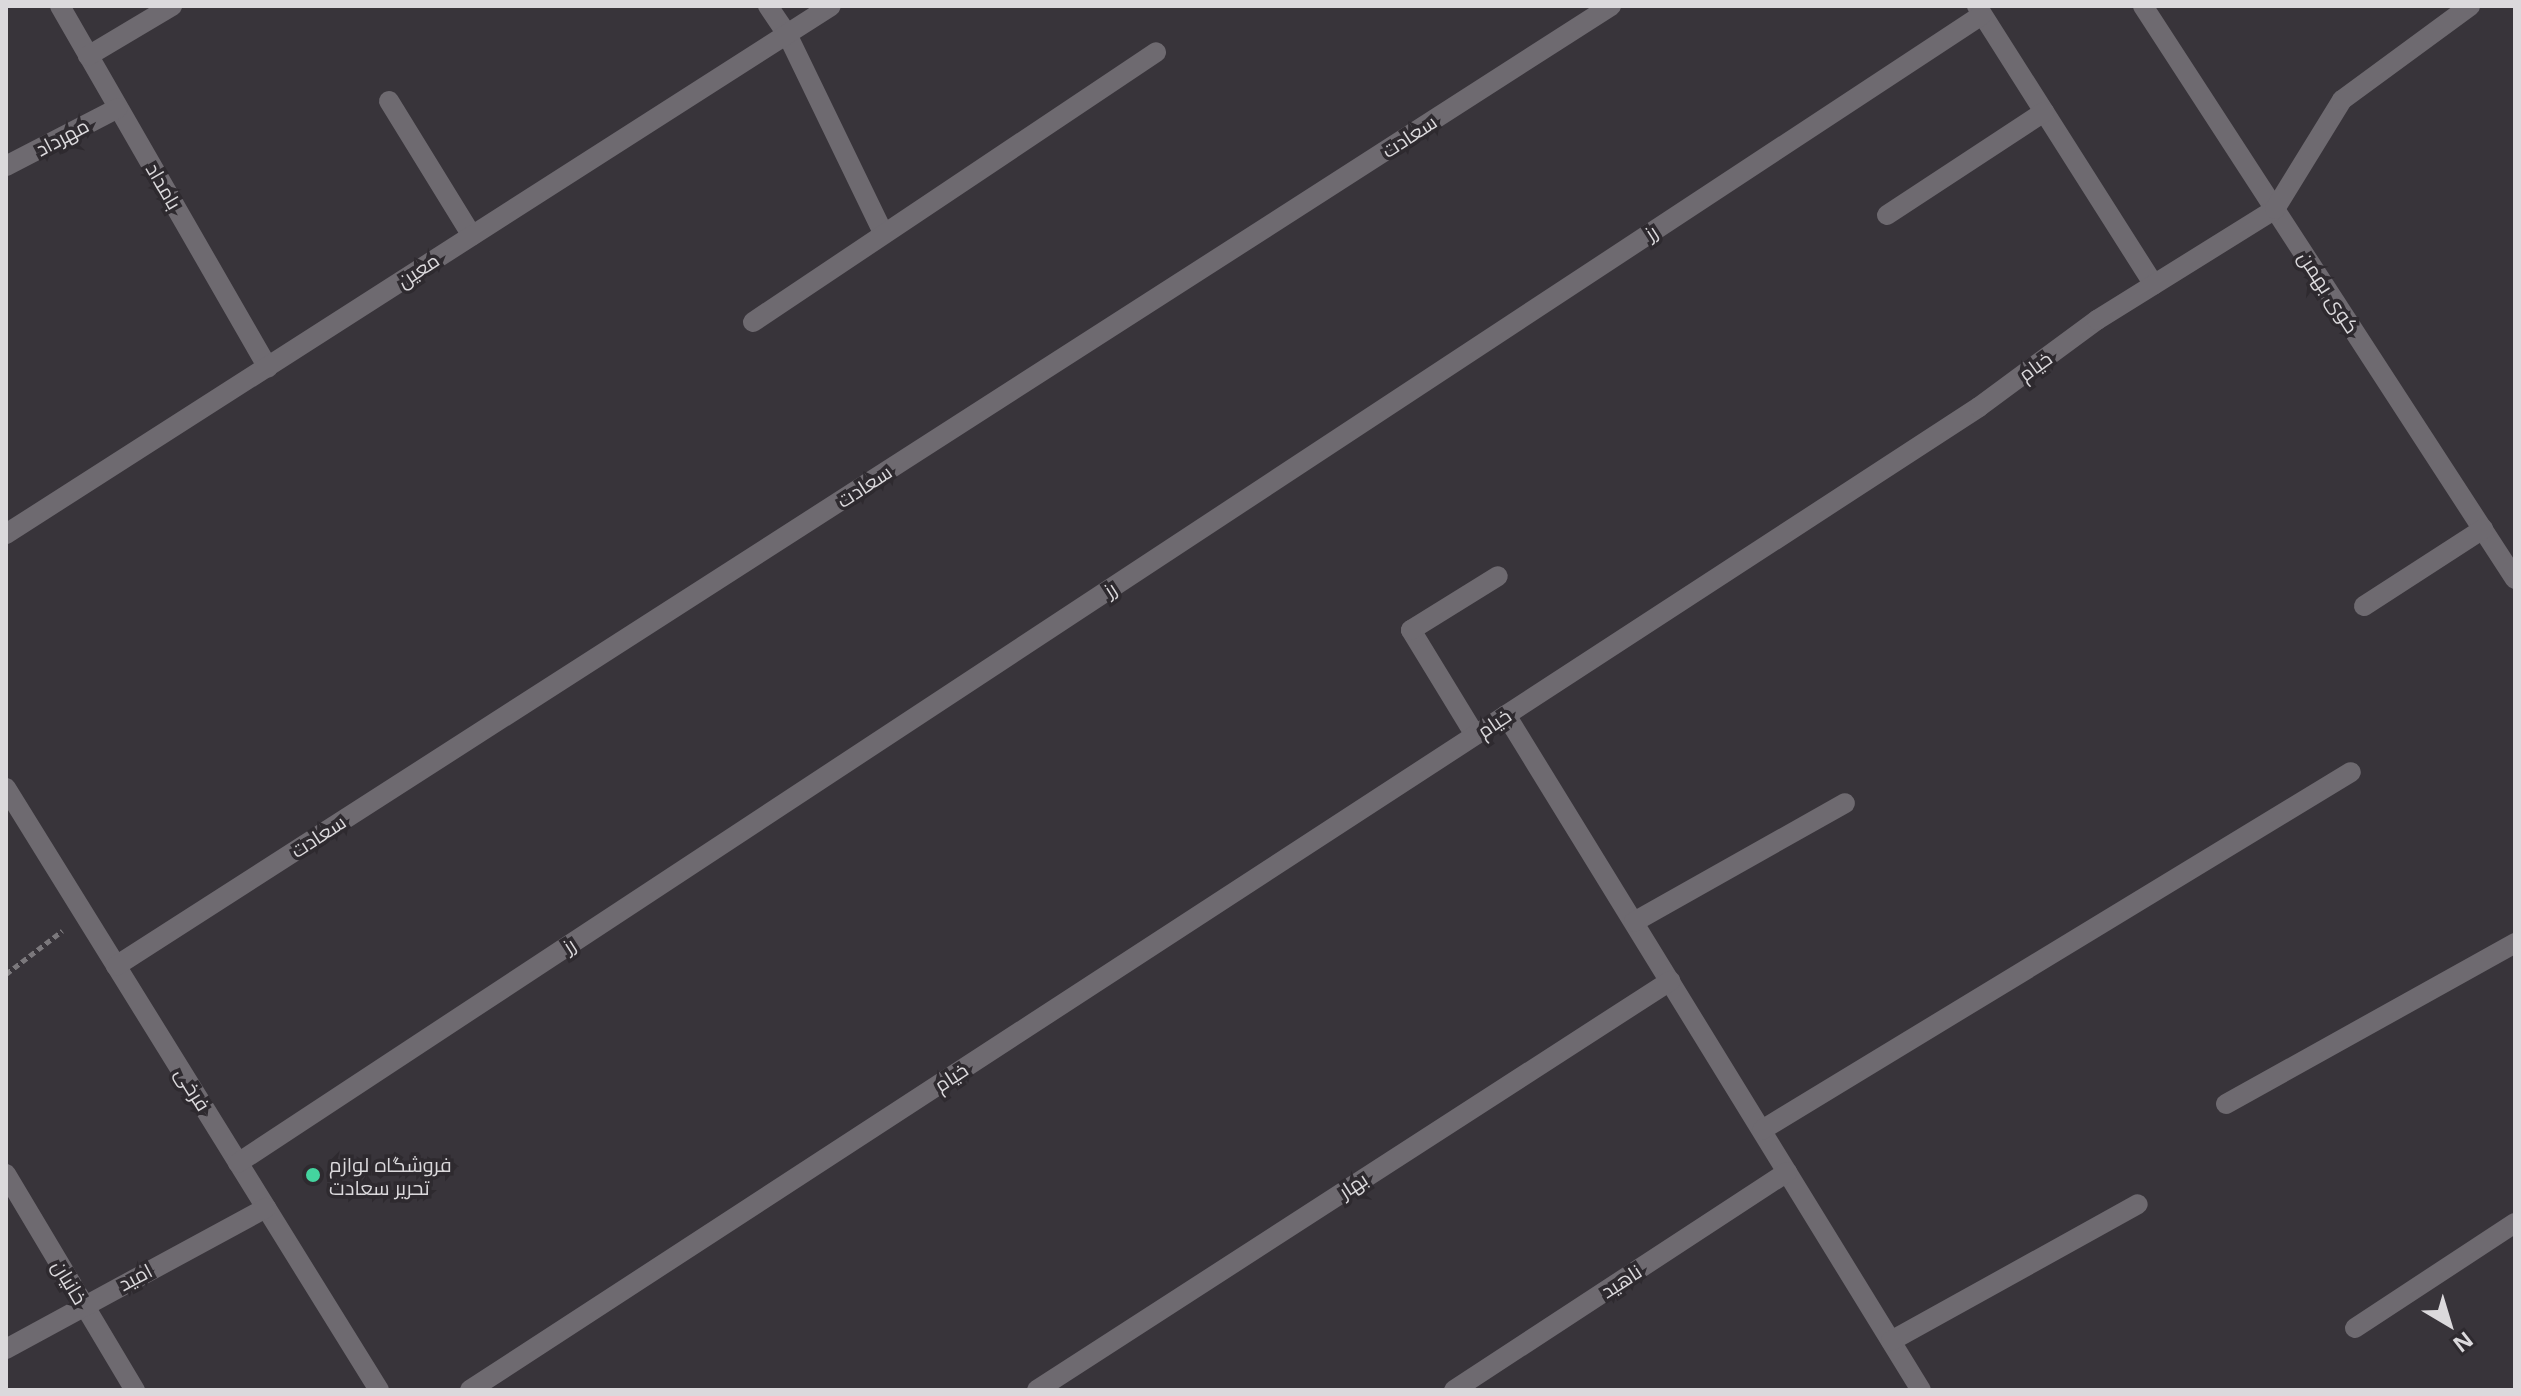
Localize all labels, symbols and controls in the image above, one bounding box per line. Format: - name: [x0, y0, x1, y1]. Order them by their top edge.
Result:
- street label: سعادت: [1377, 109, 1441, 163]
- street label: مهرداد: [31, 113, 93, 161]
- street label: بامداد: [141, 158, 187, 214]
- street label: رز: [1640, 219, 1662, 245]
- street label: کوی بهمن: [2294, 246, 2364, 338]
- street label: معین: [392, 248, 444, 292]
- street label: خیام: [2014, 346, 2056, 386]
- street label: سعادت: [832, 459, 896, 513]
- street label: رز: [1099, 576, 1121, 602]
- street label: خیام: [1473, 703, 1515, 743]
- street label: سعادت: [286, 809, 350, 863]
- street label: رز: [558, 932, 580, 958]
- street label: خیام: [930, 1057, 972, 1097]
- street label: فرخی: [170, 1063, 216, 1115]
- place label: فروشگاه لوازم تحریر سعادت: [329, 1152, 452, 1199]
- marker: فروشگاه لوازم تحریر سعادت: [304, 1166, 322, 1184]
- street label: بهار: [1334, 1167, 1372, 1203]
- street label: خانیان: [47, 1255, 93, 1309]
- street label: امید: [114, 1258, 156, 1296]
- street label: ناهید: [1596, 1259, 1646, 1303]
- north arrow: [2409, 1284, 2489, 1364]
- text: N: [2447, 1326, 2480, 1360]

